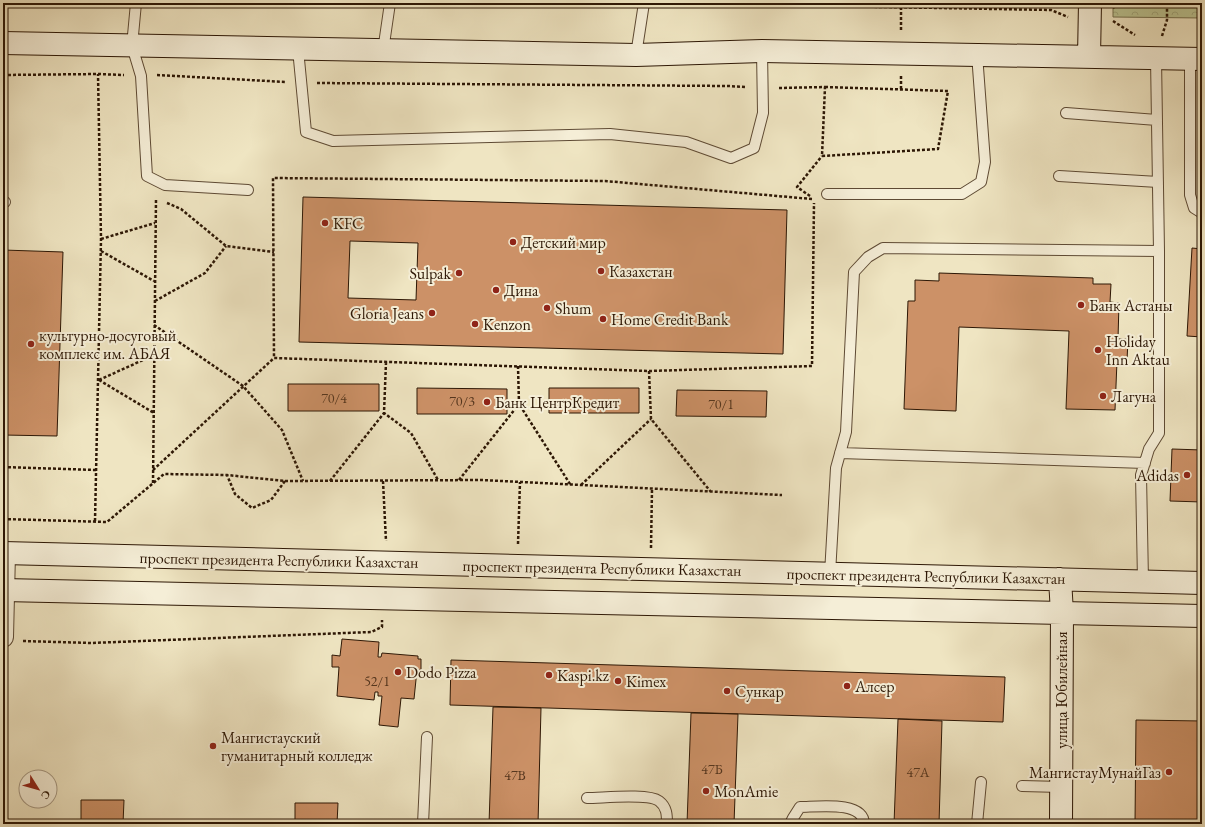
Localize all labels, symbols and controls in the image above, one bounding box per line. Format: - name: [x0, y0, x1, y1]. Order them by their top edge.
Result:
- place label: KFC: [333, 213, 363, 234]
- marker: KFC: [320, 218, 330, 228]
- place label: Детский мир: [521, 232, 606, 253]
- marker: Детский мир: [508, 237, 518, 247]
- place label: Казахстан: [609, 261, 673, 282]
- place label: Sulpak: [409, 263, 451, 284]
- marker: Казахстан: [596, 266, 606, 276]
- marker: Sulpak: [454, 268, 464, 278]
- place label: Дина: [504, 280, 539, 301]
- marker: Дина: [491, 285, 501, 295]
- place label: Банк Астаны: [1089, 295, 1173, 316]
- place label: Shum: [555, 298, 592, 319]
- marker: Банк Астаны: [1076, 300, 1086, 310]
- place label: Gloria Jeans: [350, 303, 424, 324]
- marker: Shum: [542, 303, 552, 313]
- marker: Gloria Jeans: [427, 308, 437, 318]
- place label: Home Credit Bank: [611, 309, 729, 330]
- place label: Kenzon: [483, 314, 532, 335]
- marker: Home Credit Bank: [598, 314, 608, 324]
- marker: Kenzon: [470, 319, 480, 329]
- place label: культурно-досуговый комплекс им. АБАЯ: [39, 325, 177, 364]
- place label: Holiday Inn Aktau: [1106, 331, 1171, 370]
- marker: культурно-досуговый комплекс им. АБАЯ: [26, 339, 36, 349]
- marker: Holiday Inn Aktau: [1093, 345, 1103, 355]
- place label: Лагуна: [1111, 386, 1157, 407]
- house number: 70/4: [321, 389, 347, 407]
- marker: Лагуна: [1098, 391, 1108, 401]
- house number: 70/3: [449, 392, 475, 410]
- place label: Банк ЦентрКредит: [495, 392, 620, 413]
- house number: 70/1: [708, 395, 734, 413]
- marker: Банк ЦентрКредит: [482, 397, 492, 407]
- place label: Adidas: [1135, 465, 1179, 486]
- marker: Adidas: [1182, 470, 1192, 480]
- street label: проспект президента Республики Казахстан: [139, 547, 419, 573]
- street label: проспект президента Республики Казахстан: [462, 555, 742, 581]
- street label: проспект президента Республики Казахстан: [786, 563, 1066, 589]
- street label: улица Юбилейная: [1051, 631, 1072, 749]
- place label: Dodo Pizza: [406, 662, 477, 683]
- place label: Kaspi.kz: [557, 665, 609, 686]
- marker: Dodo Pizza: [393, 667, 403, 677]
- marker: Kaspi.kz: [544, 670, 554, 680]
- place label: Kimex: [626, 671, 666, 692]
- house number: 52/1: [364, 672, 390, 690]
- marker: Kimex: [613, 676, 623, 686]
- place label: Алсер: [854, 676, 895, 697]
- place label: Сункар: [735, 681, 784, 702]
- marker: Алсер: [842, 681, 852, 691]
- marker: Сункар: [722, 686, 732, 696]
- place label: Мангистауский гуманитарный колледж: [221, 727, 373, 766]
- marker: Мангистауский гуманитарный колледж: [208, 741, 218, 751]
- house number: 47Б: [701, 760, 723, 778]
- place label: МангистауМунайГаз: [1029, 762, 1161, 783]
- house number: 47А: [906, 763, 930, 781]
- house number: 47В: [504, 766, 526, 784]
- marker: МангистауМунайГаз: [1164, 767, 1174, 777]
- north arrow: [18, 769, 58, 809]
- place label: MonAmie: [714, 781, 778, 802]
- marker: MonAmie: [701, 786, 711, 796]
- text: С: [38, 788, 54, 803]

